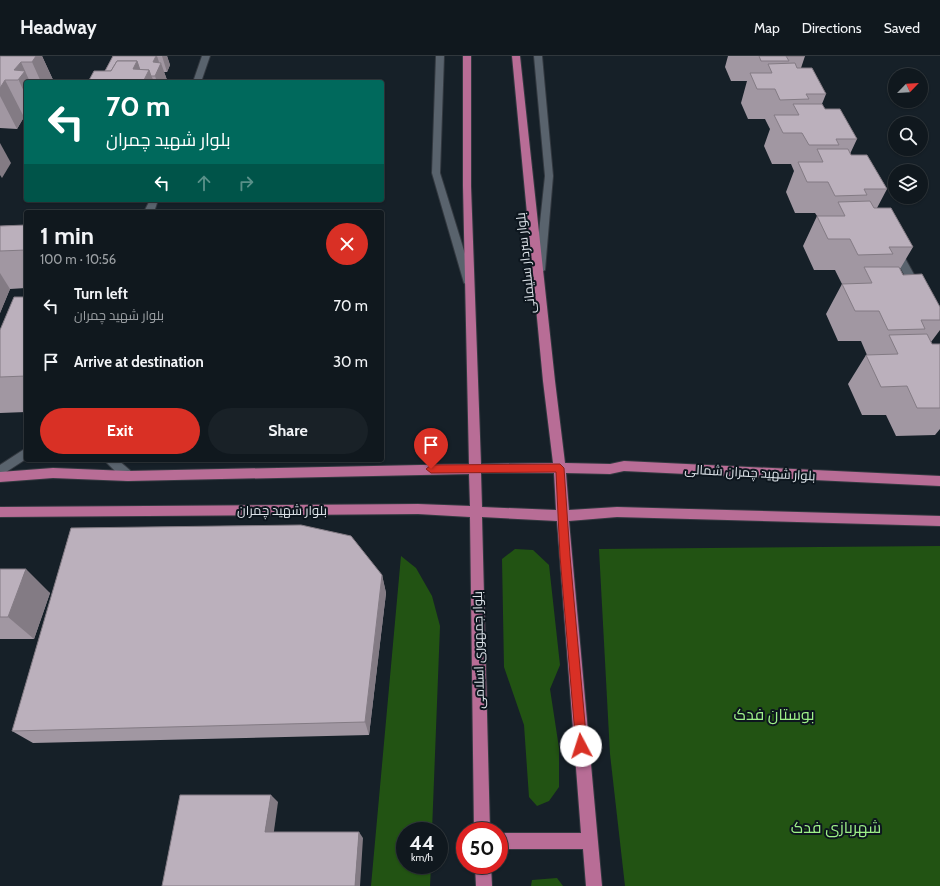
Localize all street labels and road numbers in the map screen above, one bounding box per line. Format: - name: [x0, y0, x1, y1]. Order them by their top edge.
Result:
- street label: بلوار سردار سلیمانی: [512, 212, 538, 314]
- street label: بلوار شهید چمران شمالی: [684, 461, 816, 485]
- street label: بلوار شهید چمران: [237, 502, 327, 520]
- street label: بلوار جمهوری اسلامی: [469, 591, 487, 709]

